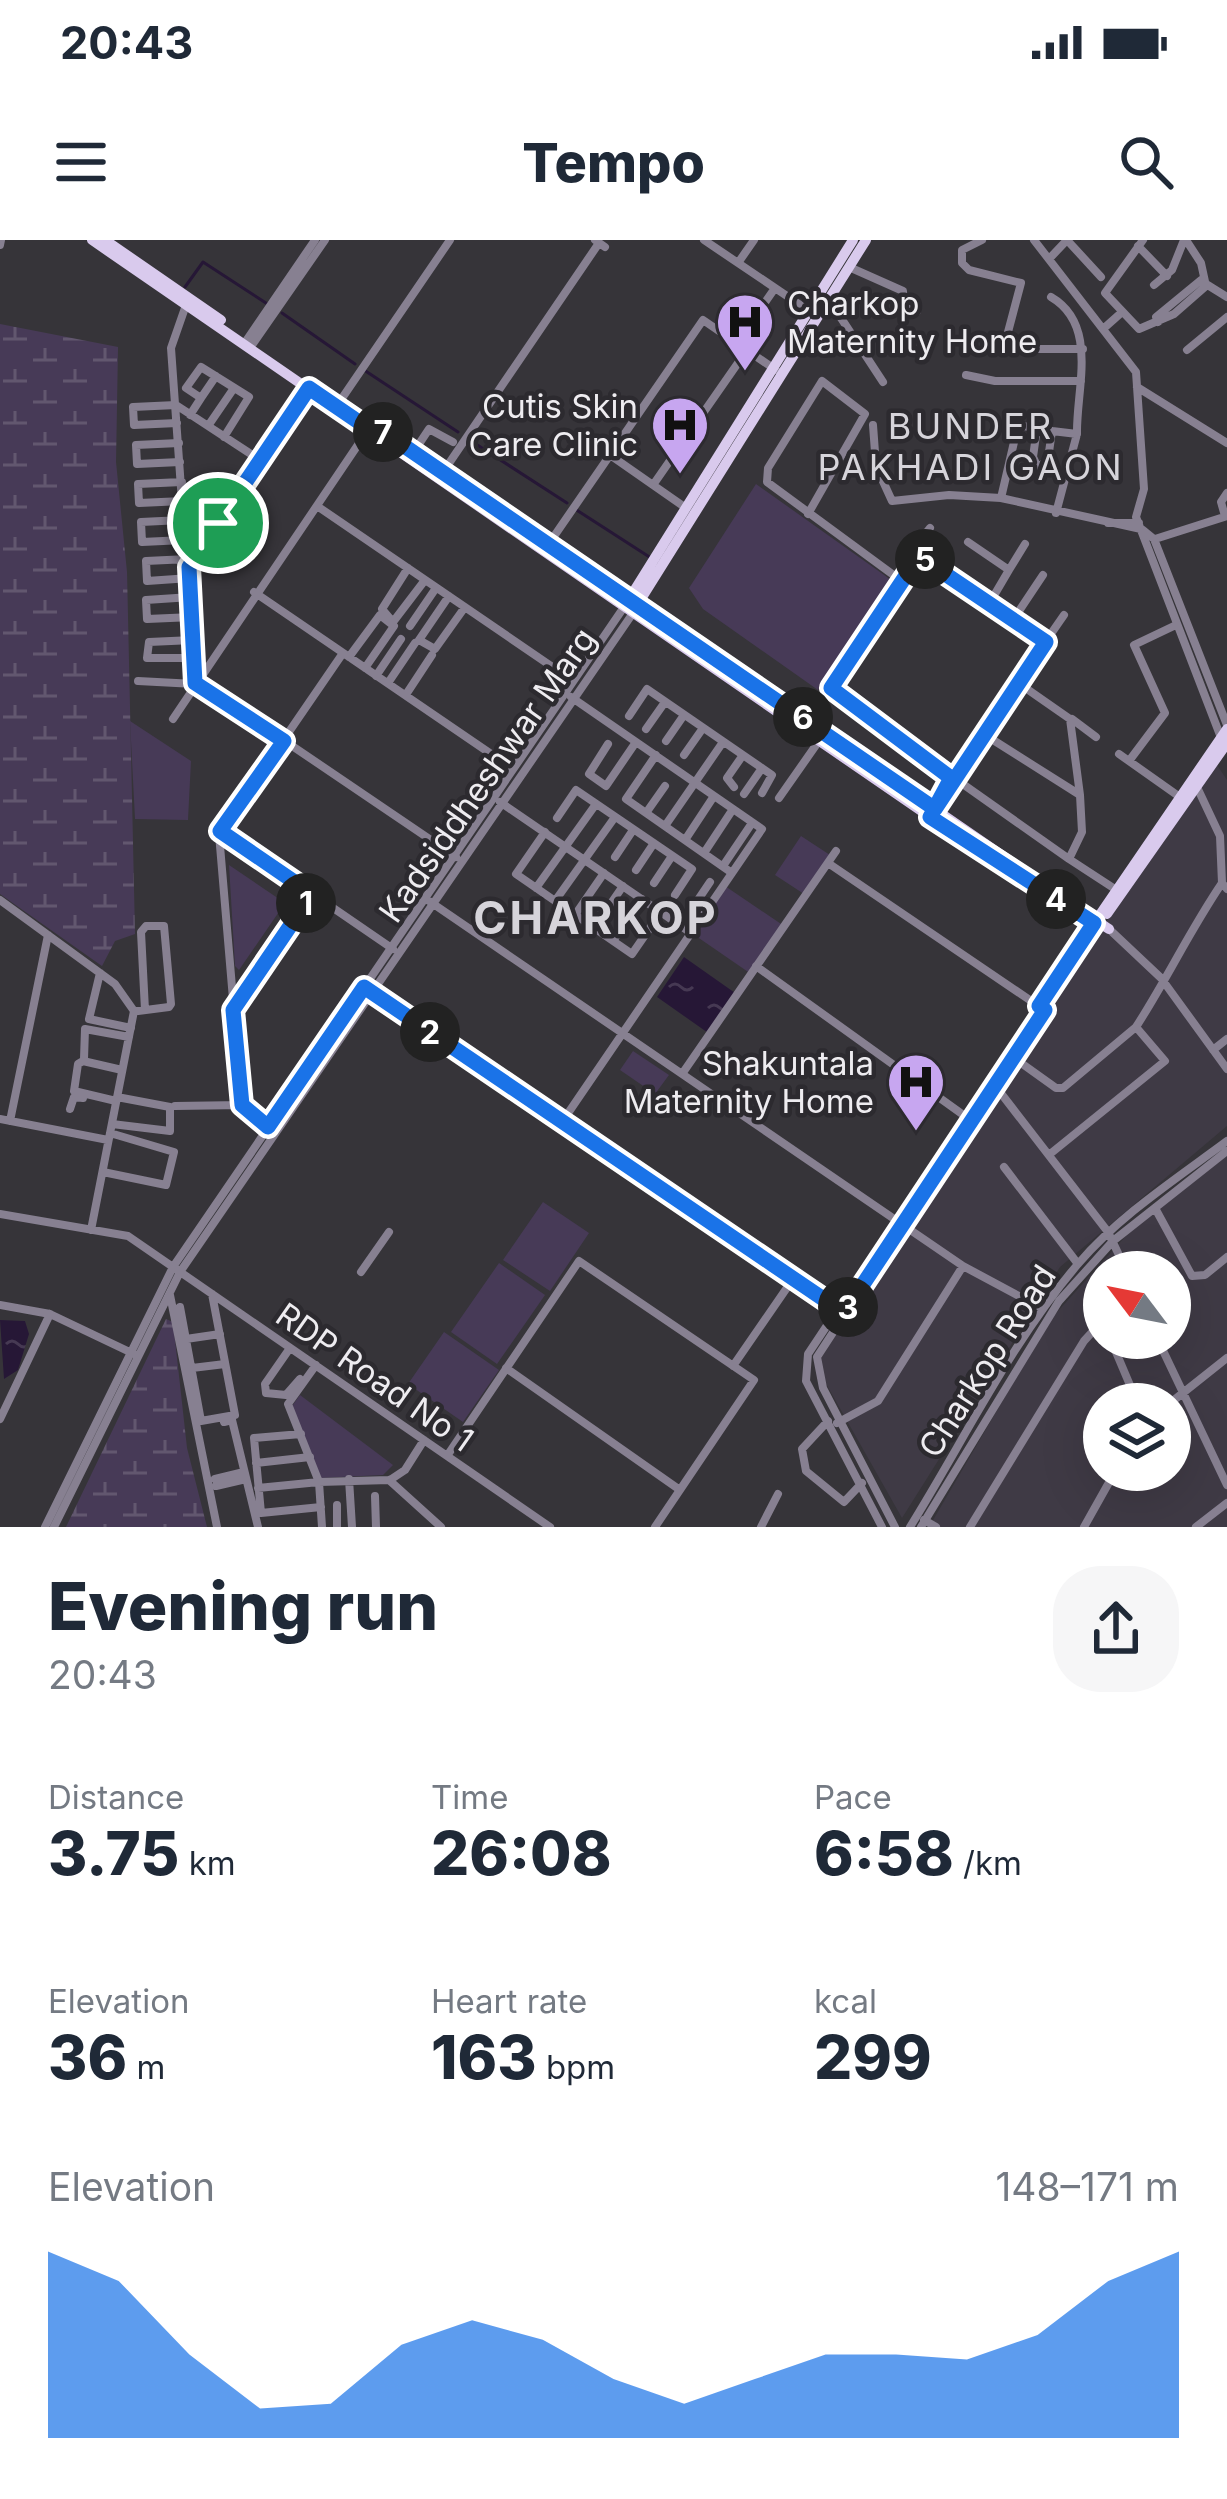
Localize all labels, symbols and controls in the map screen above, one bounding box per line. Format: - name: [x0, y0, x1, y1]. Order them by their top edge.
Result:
- text: 20:43: [60, 15, 193, 70]
- icon: menu: [48, 129, 114, 195]
- icon: search: [1113, 129, 1179, 195]
- text: Tempo: [522, 130, 705, 195]
- place label: Charkop Maternity Home: [787, 283, 1037, 361]
- hospital icon: Charkop Maternity Home: [714, 291, 776, 373]
- place label: Cutis Skin Care Clinic: [469, 386, 638, 464]
- hospital icon: Cutis Skin Care Clinic: [649, 394, 711, 476]
- pin: 7: [353, 402, 413, 462]
- district label: BUNDER PAKHADI GAON: [817, 404, 1125, 489]
- text: 7: [373, 412, 393, 452]
- pin: [167, 472, 269, 574]
- icon: arrive: [185, 490, 251, 556]
- pin: 5: [895, 529, 955, 589]
- text: 5: [914, 539, 936, 579]
- street label: Kadsiddheshwar Marg: [370, 620, 604, 930]
- pin: 6: [773, 687, 833, 747]
- text: 6: [792, 697, 814, 737]
- pin: 4: [1026, 869, 1086, 929]
- pin: 1: [276, 873, 336, 933]
- text: 4: [1045, 879, 1067, 919]
- text: 1: [299, 883, 313, 923]
- district label: CHARKOP: [473, 890, 719, 945]
- pin: 2: [400, 1002, 460, 1062]
- text: 2: [420, 1012, 440, 1052]
- place label: Shakuntala Maternity Home: [624, 1043, 874, 1121]
- hospital icon: Shakuntala Maternity Home: [885, 1051, 947, 1133]
- north arrow: [1083, 1251, 1191, 1359]
- map controls: [1083, 1251, 1191, 1491]
- street label: Charkop Road: [910, 1257, 1064, 1465]
- pin: 3: [818, 1277, 878, 1337]
- text: 3: [837, 1287, 859, 1327]
- street label: RDP Road No 1: [269, 1294, 481, 1460]
- button: layers: [1083, 1383, 1191, 1491]
- text: Evening run: [48, 1566, 438, 1646]
- button: share: [1053, 1566, 1179, 1692]
- text: 20:43: [48, 1651, 157, 1698]
- text: Distance: [48, 1777, 184, 1817]
- text: Time: [431, 1777, 508, 1817]
- text: Pace: [814, 1777, 892, 1817]
- text: 3.75: [48, 1817, 179, 1889]
- text: 26:08: [431, 1817, 611, 1889]
- text: 6:58: [814, 1817, 954, 1889]
- text: km: [179, 1843, 236, 1883]
- text: /km: [954, 1843, 1022, 1883]
- text: Elevation: [48, 1981, 189, 2021]
- text: Heart rate: [431, 1981, 587, 2021]
- text: kcal: [814, 1981, 877, 2021]
- text: 36: [48, 2021, 127, 2093]
- text: 163: [431, 2021, 537, 2093]
- text: 299: [814, 2021, 932, 2093]
- text: m: [127, 2047, 165, 2087]
- text: bpm: [537, 2047, 615, 2087]
- text: Elevation: [48, 2163, 215, 2210]
- text: 148–171 m: [995, 2163, 1179, 2210]

